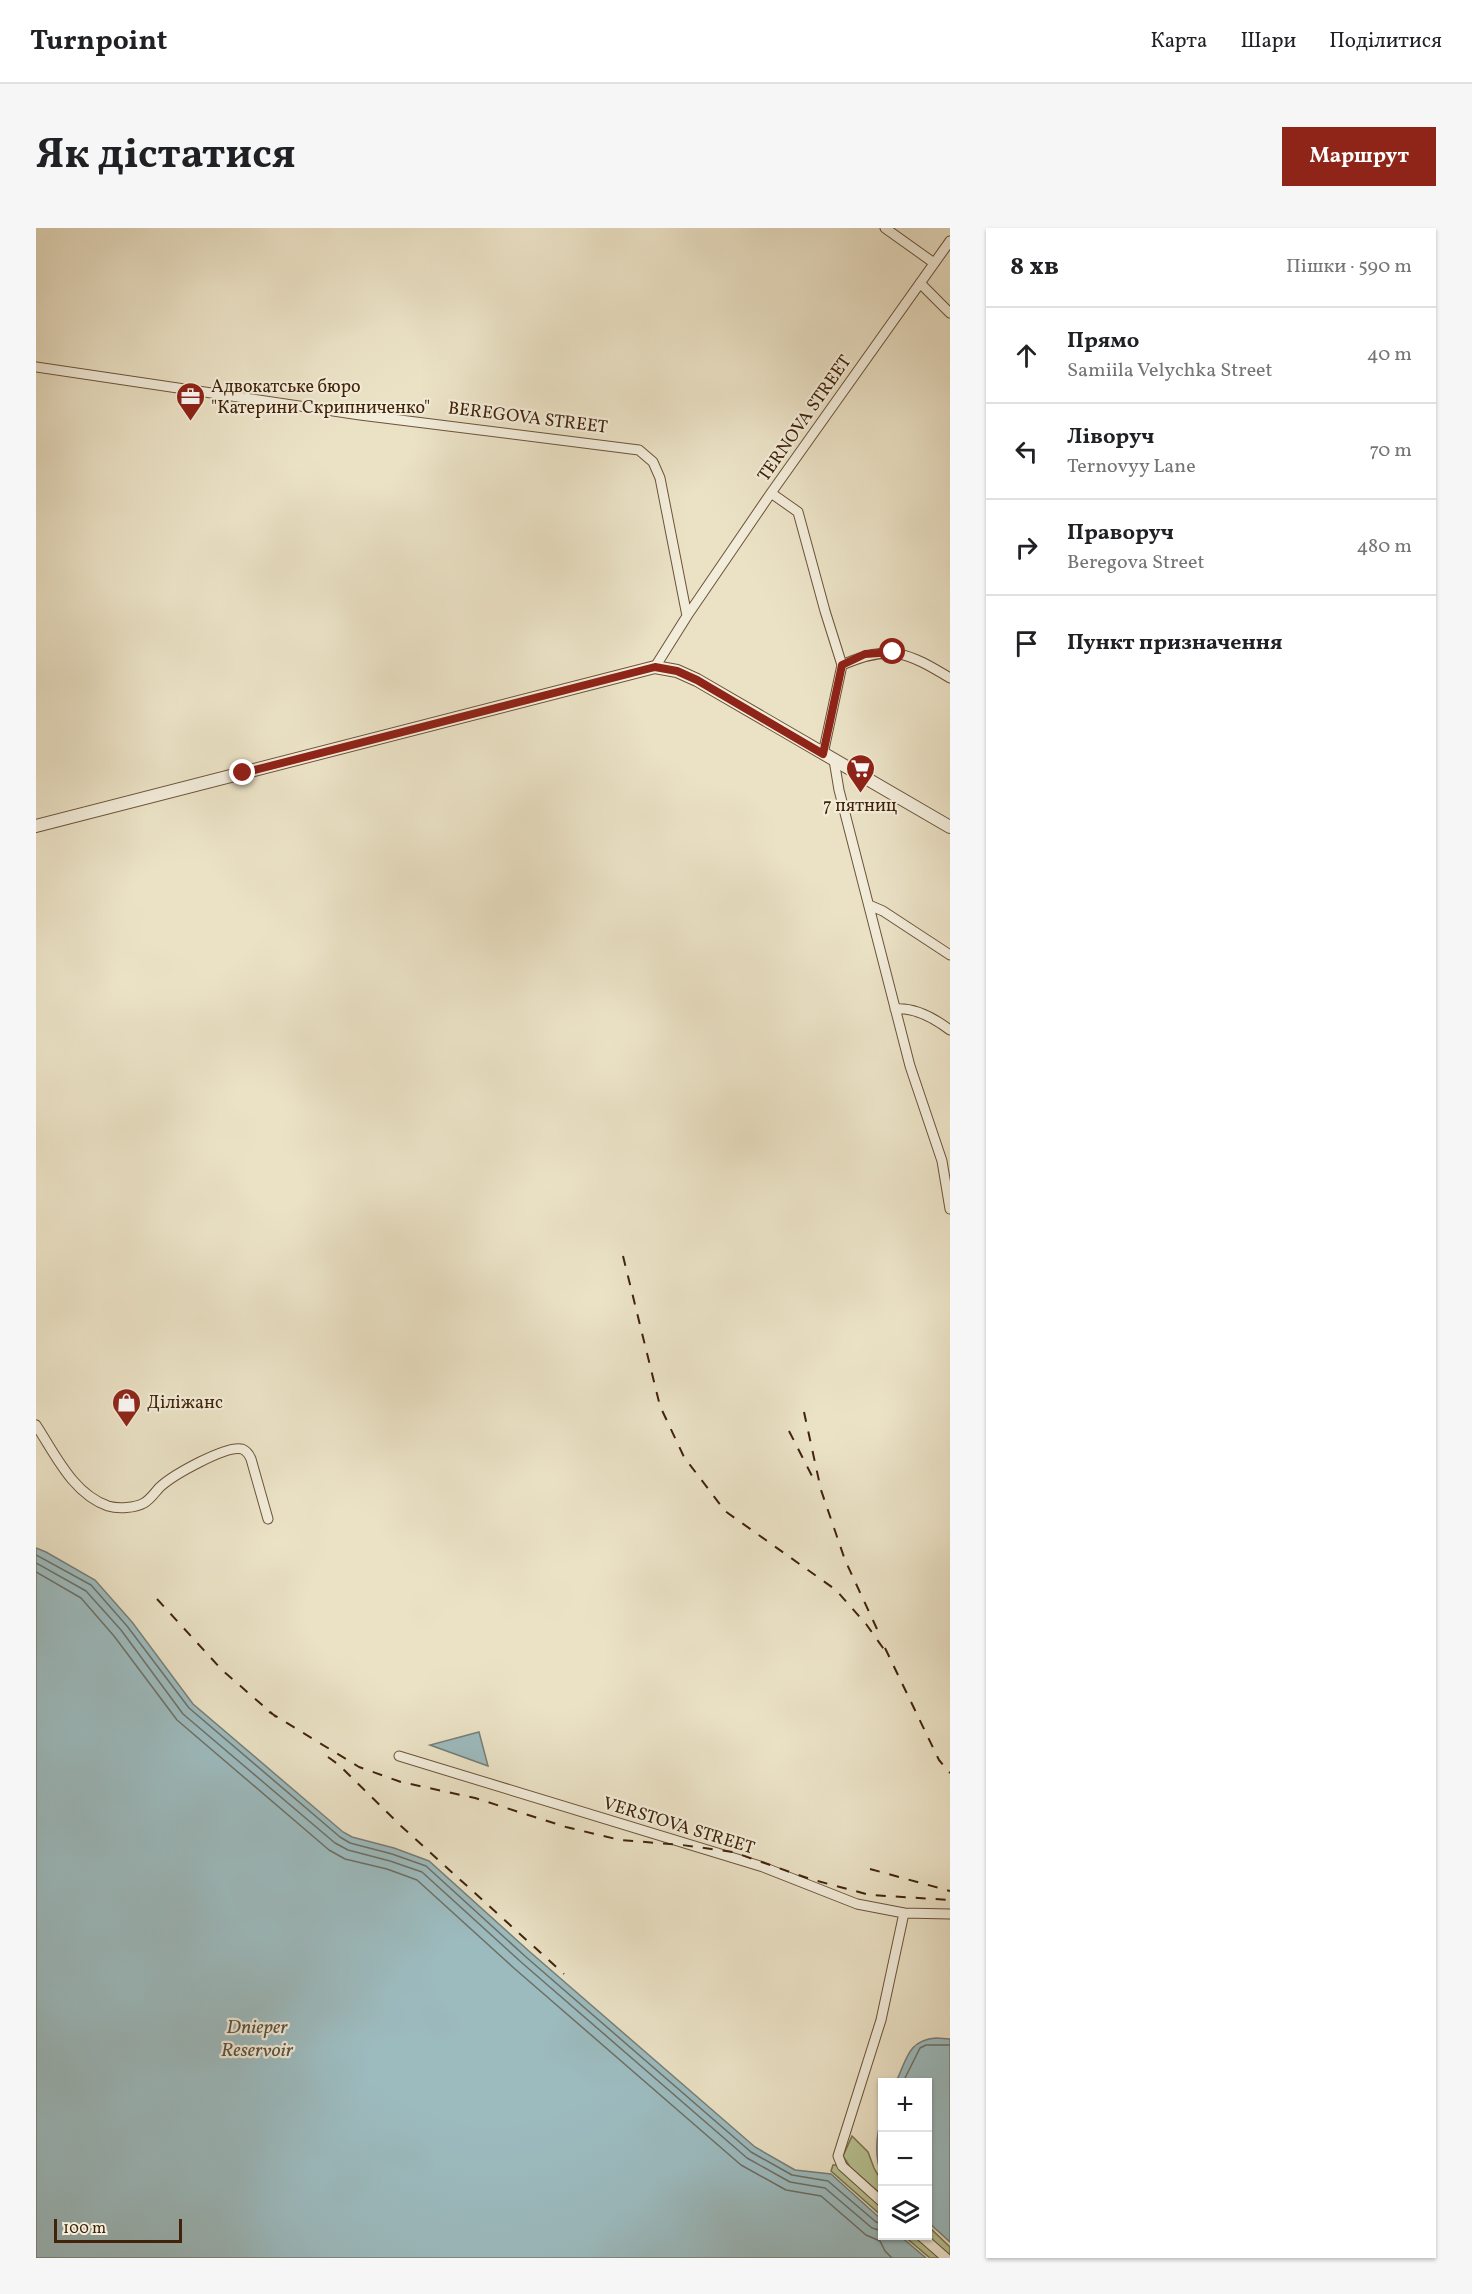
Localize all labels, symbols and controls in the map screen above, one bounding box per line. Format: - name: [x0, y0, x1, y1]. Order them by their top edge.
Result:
- text: Turnpoint: [30, 22, 167, 61]
- text: Карта: [1150, 27, 1207, 56]
- text: Шари: [1240, 27, 1296, 56]
- text: Поділитися: [1329, 27, 1442, 56]
- text: Як дістатися: [36, 127, 296, 186]
- button: Маршрут: [1282, 127, 1436, 186]
- text: 8 хв: [1010, 249, 1059, 285]
- text: Пішки · 590 m: [1286, 253, 1412, 281]
- text: Прямо: [1067, 326, 1139, 357]
- icon: ahead: [1010, 339, 1043, 372]
- text: 40 m: [1367, 341, 1412, 369]
- street label: TERNOVA STREET: [752, 350, 858, 487]
- text: Samiila Velychka Street: [1067, 357, 1273, 385]
- place label: Адвокатське бюро "Катерини Скрипниченко": [211, 375, 430, 421]
- office icon: Адвокатське бюро "Катерини Скрипниченко": [174, 380, 206, 422]
- street label: BEREGOVA STREET: [447, 396, 610, 441]
- text: Ліворуч: [1067, 422, 1154, 453]
- icon: left: [1010, 435, 1043, 468]
- text: 70 m: [1369, 437, 1412, 465]
- text: Ternovyy Lane: [1067, 453, 1196, 481]
- text: Праворуч: [1067, 518, 1174, 549]
- icon: right: [1010, 531, 1043, 564]
- text: 480 m: [1357, 533, 1412, 561]
- text: Beregova Street: [1067, 549, 1204, 577]
- icon: arrive: [1010, 627, 1043, 660]
- text: Пункт призначення: [1067, 628, 1283, 659]
- route start: [879, 638, 905, 664]
- supermarket icon: 7 пятниц: [844, 752, 876, 794]
- route end: [229, 759, 255, 785]
- place label: 7 пятниц: [823, 794, 897, 819]
- shop icon: Діліжанс: [110, 1386, 142, 1428]
- place label: Діліжанс: [147, 1391, 223, 1416]
- street label: VERSTOVA STREET: [600, 1791, 758, 1862]
- water label: Dnieper Reservoir: [221, 2014, 294, 2065]
- map controls: [878, 2078, 932, 2240]
- button: +: [878, 2078, 932, 2132]
- button: −: [878, 2132, 932, 2186]
- button: layers: [878, 2186, 932, 2240]
- scale bar: [54, 2216, 182, 2244]
- text: 100 m: [63, 2218, 106, 2240]

